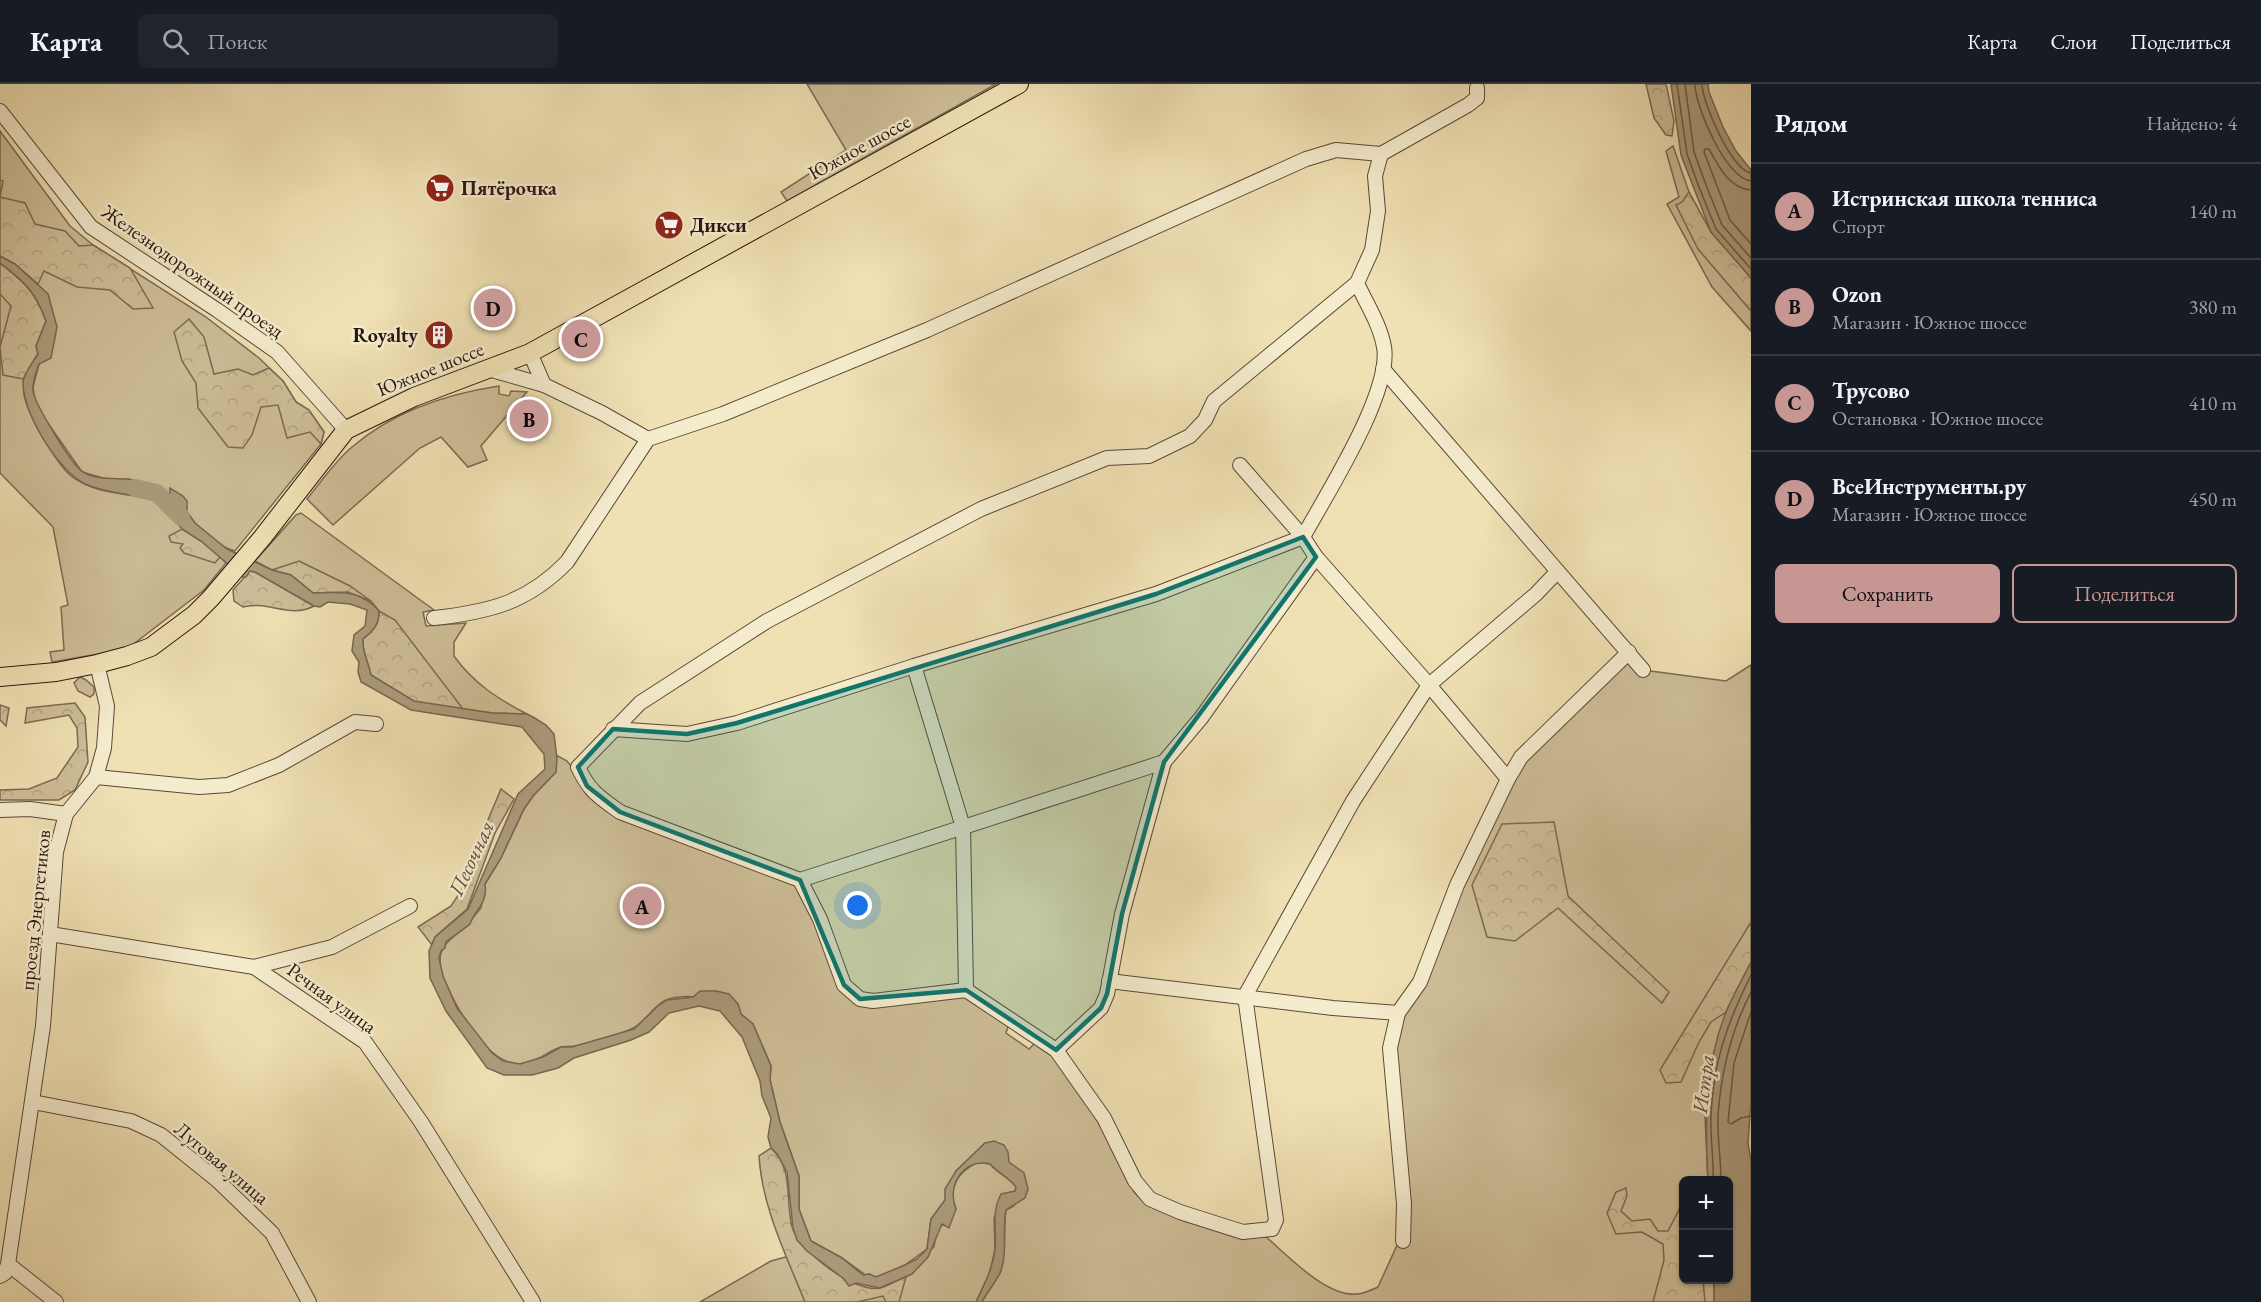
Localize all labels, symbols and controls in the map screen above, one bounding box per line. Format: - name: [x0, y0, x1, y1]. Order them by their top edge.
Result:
- search box: [138, 14, 558, 68]
- text: Карта: [30, 23, 102, 59]
- icon: search: [159, 25, 192, 58]
- text: Поиск: [207, 27, 267, 56]
- text: Карта: [1967, 28, 2017, 55]
- text: Слои: [2050, 28, 2097, 55]
- text: Поделиться: [2130, 28, 2231, 55]
- text: Рядом: [1775, 106, 1848, 140]
- street label: Южное шоссе: [803, 108, 915, 186]
- text: Найдено: 4: [2146, 110, 2237, 136]
- supermarket icon: Пятёрочка: [424, 172, 456, 204]
- place label: Пятёрочка: [461, 175, 557, 201]
- text: Истринская школа тенниса: [1832, 184, 2097, 213]
- street label: Железнодорожный проезд: [96, 198, 289, 344]
- text: A: [1787, 198, 1802, 224]
- text: 140 m: [2189, 198, 2237, 224]
- supermarket icon: Дикси: [653, 209, 685, 241]
- place label: Дикси: [690, 212, 747, 238]
- text: Спорт: [1832, 213, 1885, 239]
- text: Ozon: [1832, 280, 1882, 309]
- pin: D: [474, 286, 512, 330]
- text: B: [1788, 294, 1801, 320]
- text: 380 m: [2189, 294, 2237, 320]
- text: Магазин · Южное шоссе: [1832, 309, 2027, 335]
- pin: C: [562, 316, 600, 362]
- building icon: Royalty: [423, 319, 455, 351]
- place label: Royalty: [353, 322, 418, 348]
- street label: Южное шоссе: [372, 336, 488, 402]
- text: Трусово: [1832, 376, 1910, 405]
- text: C: [1787, 390, 1802, 416]
- text: 410 m: [2189, 390, 2237, 416]
- pin: B: [510, 396, 548, 442]
- text: Остановка · Южное шоссе: [1832, 405, 2043, 431]
- text: ВсеИнструменты.ру: [1832, 472, 2026, 501]
- text: D: [1787, 486, 1802, 512]
- text: 450 m: [2189, 486, 2237, 512]
- text: Магазин · Южное шоссе: [1832, 501, 2027, 527]
- button: Сохранить: [1775, 564, 2000, 623]
- button: Поделиться: [2012, 564, 2237, 623]
- water label: Песочная: [442, 816, 500, 901]
- street label: проезд Энергетиков: [14, 828, 56, 992]
- pin: A: [622, 884, 662, 928]
- your location: [843, 891, 872, 920]
- street label: Речная улица: [282, 957, 382, 1039]
- water label: Истра: [1686, 1053, 1720, 1116]
- street label: Луговая улица: [169, 1116, 275, 1210]
- map controls: [1679, 1176, 1733, 1284]
- button: +: [1679, 1176, 1733, 1230]
- button: −: [1679, 1230, 1733, 1284]

